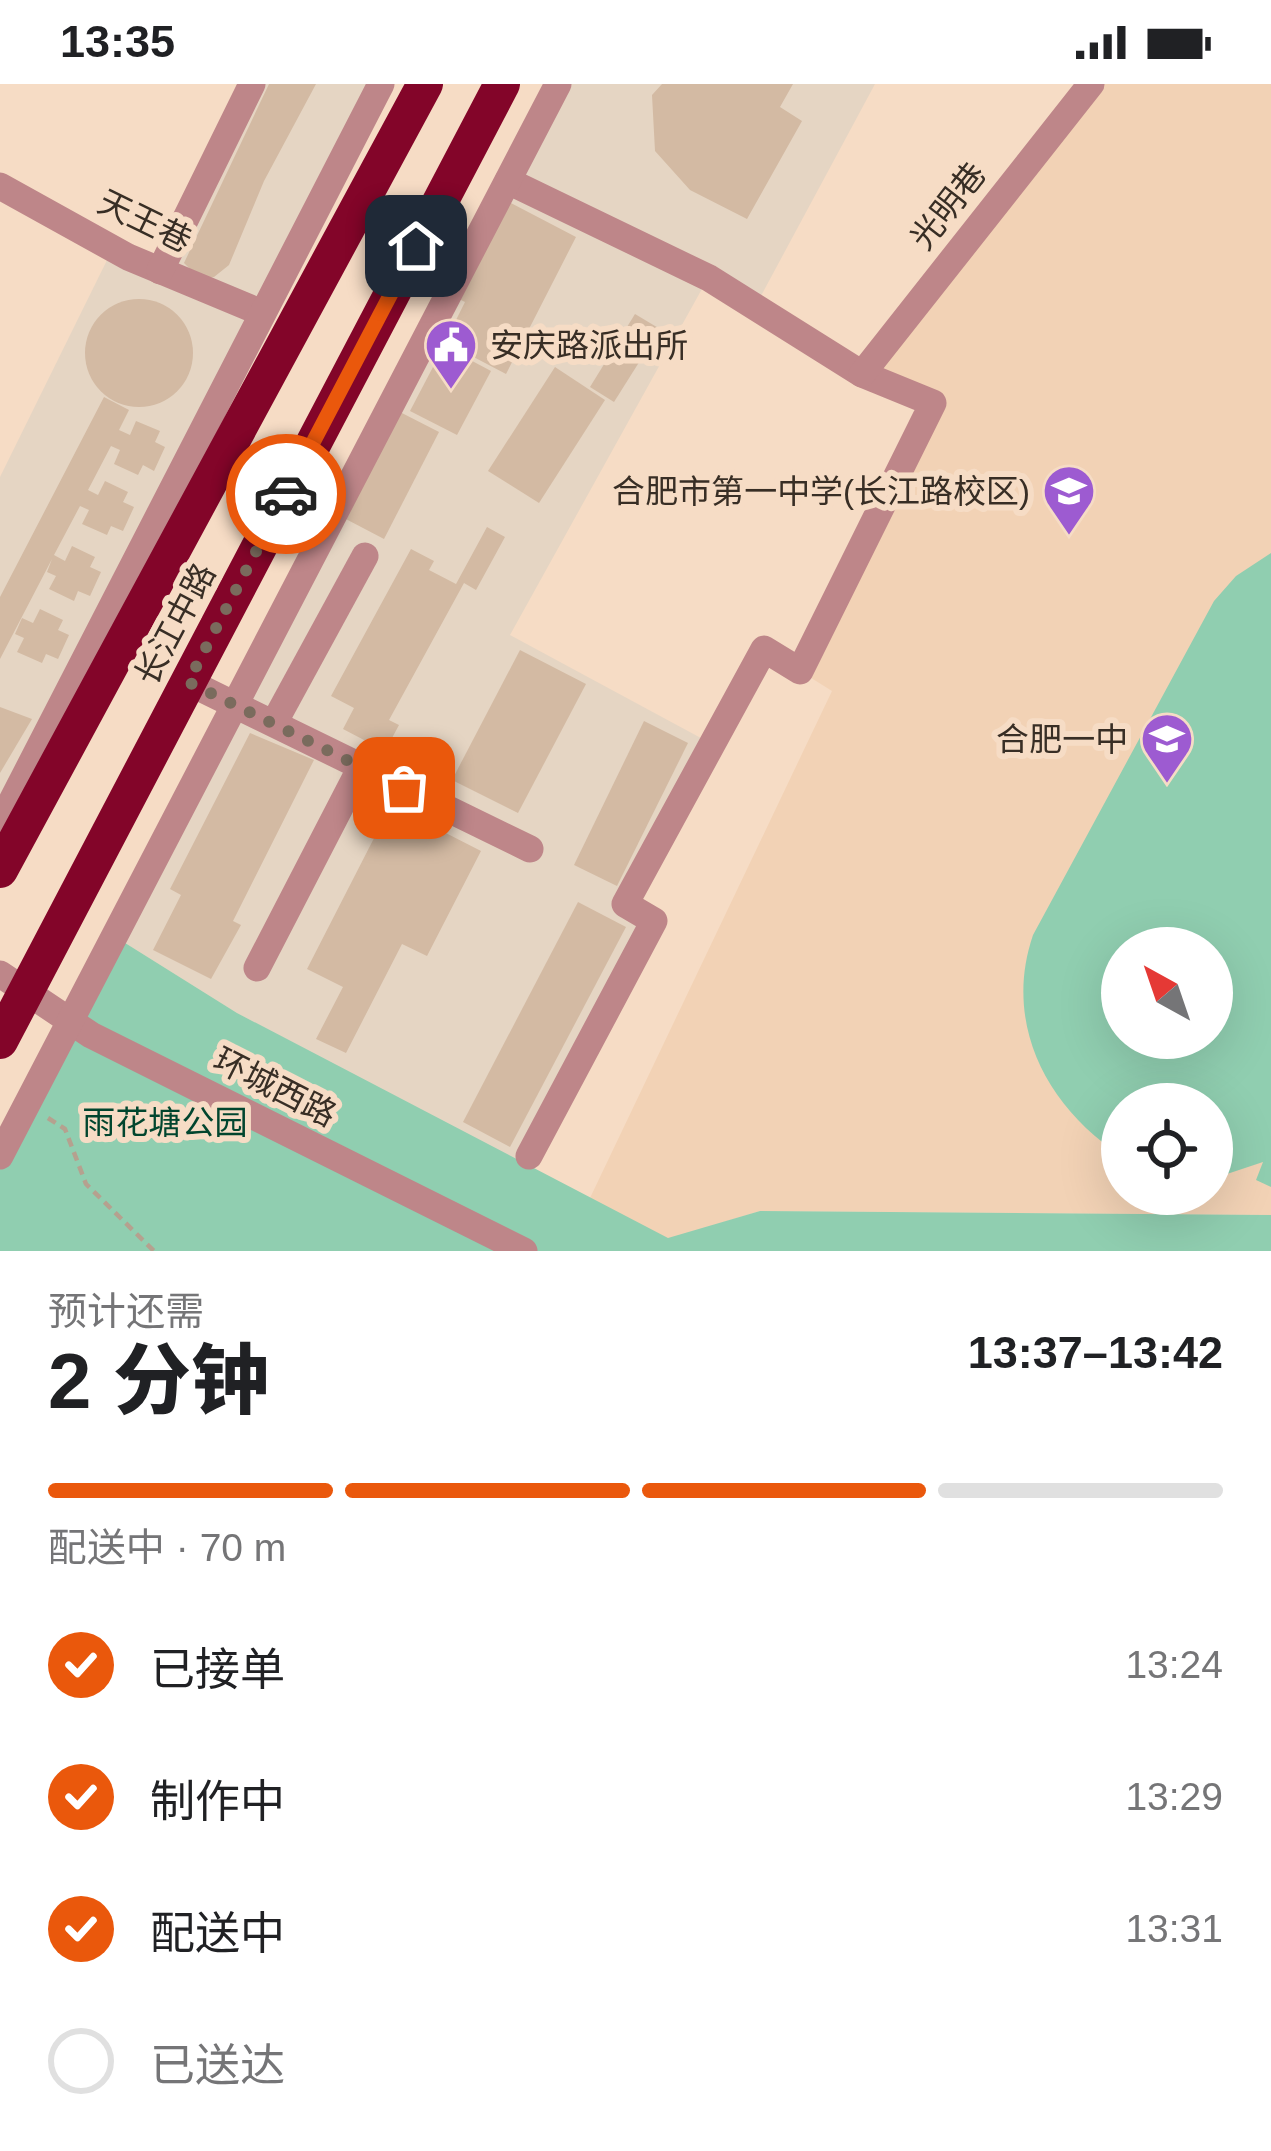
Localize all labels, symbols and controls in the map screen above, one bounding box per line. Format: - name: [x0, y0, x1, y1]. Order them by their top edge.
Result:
- text: 13:35: [60, 16, 175, 67]
- street label: 光明巷: [903, 156, 993, 256]
- street label: 天王巷: [92, 183, 198, 259]
- pin: [365, 195, 467, 297]
- icon: home: [383, 213, 449, 279]
- public building icon: 安庆路派出所: [423, 317, 479, 391]
- place label: 安庆路派出所: [490, 327, 688, 364]
- courier: [226, 434, 346, 554]
- icon: car: [253, 461, 319, 527]
- school or university icon: 合肥市第一中学(长江路校区): [1041, 463, 1097, 537]
- place label: 合肥市第一中学(长江路校区): [612, 473, 1030, 510]
- street label: 长江中路: [128, 557, 222, 691]
- school or university icon: 合肥一中: [1139, 711, 1195, 785]
- place label: 合肥一中: [996, 721, 1128, 758]
- pin: [353, 737, 455, 839]
- icon: bag: [371, 755, 437, 821]
- north arrow: [1101, 927, 1233, 1059]
- map controls: [1101, 927, 1233, 1215]
- street label: 环城西路: [208, 1041, 342, 1133]
- button: locate: [1101, 1083, 1233, 1215]
- park label: 雨花塘公园: [83, 1104, 248, 1141]
- text: 预计还需: [48, 1290, 204, 1333]
- text: 13:37–13:42: [968, 1327, 1223, 1378]
- text: 2 分钟: [48, 1337, 269, 1425]
- text: 配送中 · 70 m: [48, 1526, 286, 1569]
- icon: check: [48, 1632, 114, 1698]
- text: 13:24: [1125, 1643, 1223, 1686]
- text: 已接单: [150, 1644, 285, 1695]
- icon: check: [48, 1764, 114, 1830]
- text: 13:29: [1125, 1775, 1223, 1818]
- text: 制作中: [150, 1776, 285, 1827]
- icon: check: [48, 1896, 114, 1962]
- text: 13:31: [1125, 1907, 1223, 1950]
- text: 配送中: [150, 1908, 285, 1959]
- text: 已送达: [150, 2040, 285, 2091]

